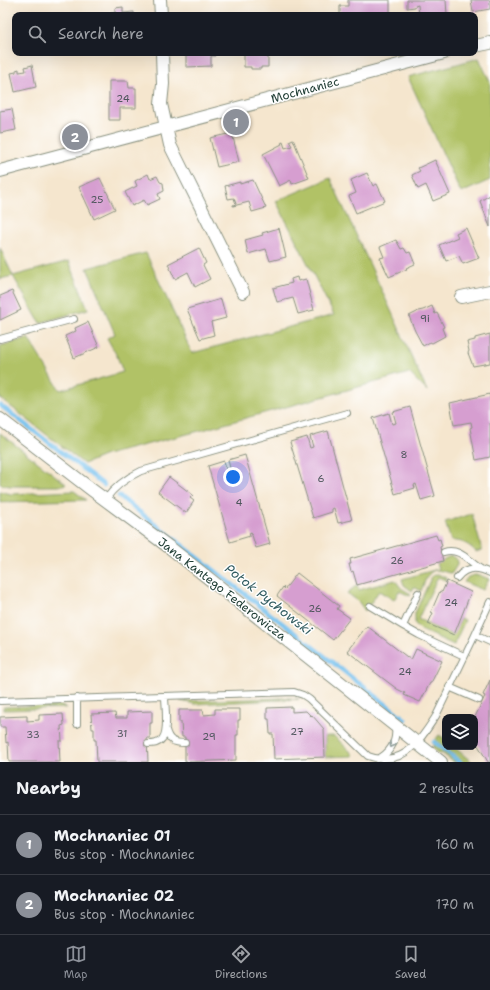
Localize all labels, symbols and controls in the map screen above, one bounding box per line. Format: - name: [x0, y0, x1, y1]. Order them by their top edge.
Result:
- search box: [12, 12, 478, 56]
- icon: search: [26, 23, 48, 45]
- text: Search here: [58, 24, 144, 44]
- street label: Mochnaniec: [269, 73, 341, 107]
- house number: 24: [116, 92, 130, 105]
- pin: 1: [223, 107, 249, 137]
- pin: 2: [62, 122, 88, 152]
- house number: 25: [91, 193, 103, 206]
- house number: 9i: [420, 312, 430, 325]
- house number: 8: [401, 448, 408, 461]
- your location: [223, 467, 243, 487]
- house number: 6: [318, 472, 325, 485]
- house number: 4: [236, 496, 243, 509]
- street label: Jana Kantego Federowicza: [155, 534, 290, 644]
- house number: 26: [390, 554, 404, 567]
- water label: Potok Pychowski: [222, 560, 316, 639]
- house number: 24: [444, 596, 458, 609]
- house number: 26: [308, 602, 322, 615]
- house number: 24: [398, 665, 412, 678]
- map controls: [442, 714, 478, 750]
- button: layers: [442, 714, 478, 750]
- house number: 27: [290, 725, 304, 738]
- house number: 31: [117, 727, 127, 740]
- house number: 33: [26, 728, 40, 741]
- house number: 29: [202, 730, 216, 743]
- one-way arrow: [389, 741, 397, 748]
- text: Nearby: [16, 777, 81, 799]
- text: 2 results: [418, 780, 474, 797]
- text: Mochnaniec 01: [54, 826, 171, 846]
- text: 1: [26, 836, 32, 853]
- text: 160 m: [436, 836, 474, 853]
- text: Bus stop · Mochnaniec: [54, 846, 195, 863]
- text: Mochnaniec 02: [54, 886, 174, 906]
- text: 2: [24, 896, 34, 913]
- text: 170 m: [436, 896, 474, 913]
- text: Bus stop · Mochnaniec: [54, 906, 195, 923]
- tab: Map: [64, 943, 87, 982]
- tab: Directions: [215, 943, 267, 982]
- tab: Saved: [395, 943, 426, 982]

